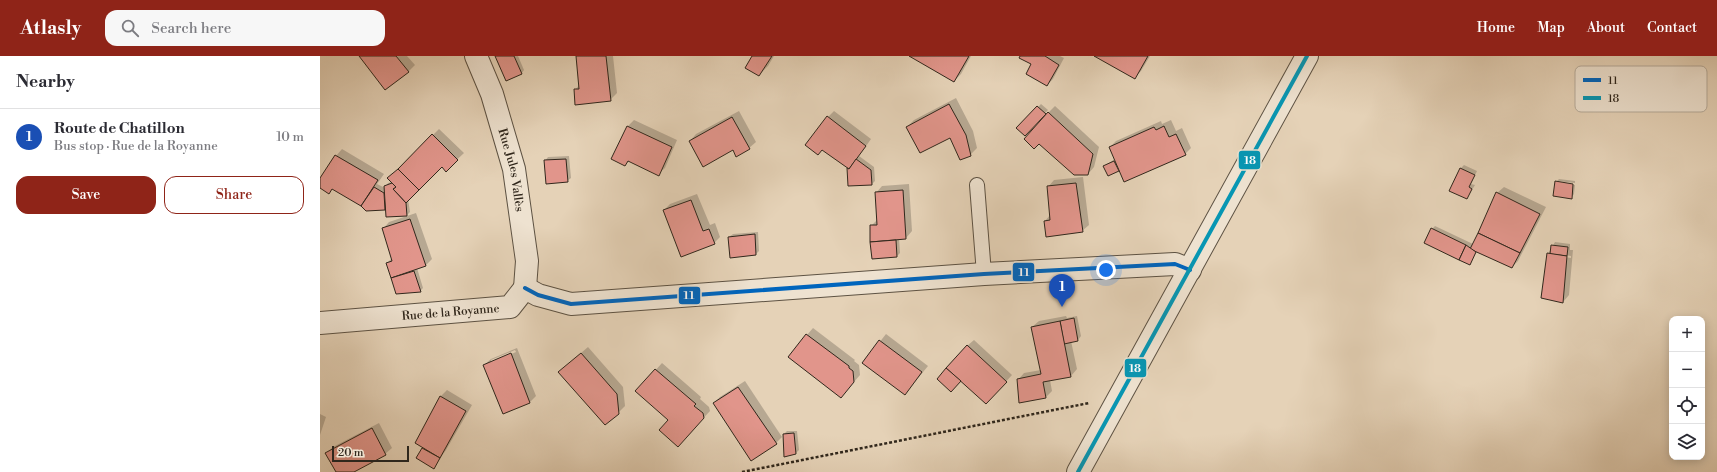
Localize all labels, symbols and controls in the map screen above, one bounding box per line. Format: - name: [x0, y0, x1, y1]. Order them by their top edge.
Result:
- search box: [105, 10, 385, 46]
- text: Atlasly: [20, 16, 81, 40]
- icon: search: [119, 17, 141, 39]
- text: Search here: [151, 19, 231, 38]
- text: Home: [1477, 19, 1515, 37]
- text: Map: [1537, 19, 1565, 37]
- text: About: [1587, 19, 1625, 37]
- text: Contact: [1647, 19, 1697, 37]
- legend: [1575, 66, 1707, 112]
- text: Nearby: [16, 71, 75, 93]
- text: 11: [1608, 74, 1618, 88]
- text: 18: [1608, 92, 1620, 106]
- text: Route de Chatillon: [54, 119, 185, 138]
- street label: Rue Jules Vallès: [495, 127, 527, 213]
- text: 1: [26, 129, 32, 145]
- text: 10 m: [276, 129, 304, 145]
- text: Bus stop · Rue de la Royanne: [54, 138, 218, 154]
- line badge: 18: [1238, 150, 1261, 170]
- text: 18: [1244, 154, 1256, 168]
- button: Save: [16, 176, 156, 214]
- button: Share: [164, 176, 304, 214]
- your location: [1096, 260, 1116, 280]
- line badge: 11: [1012, 262, 1035, 282]
- text: 11: [1019, 266, 1030, 280]
- pin: 1: [1049, 274, 1075, 307]
- line badge: 11: [678, 286, 701, 305]
- text: 11: [684, 289, 695, 303]
- street label: Rue de la Royanne: [401, 300, 500, 324]
- map controls: [1669, 316, 1705, 460]
- button: +: [1669, 316, 1705, 352]
- button: −: [1669, 352, 1705, 388]
- line badge: 18: [1124, 358, 1147, 378]
- text: 18: [1129, 362, 1141, 376]
- button: locate: [1669, 388, 1705, 424]
- button: layers: [1669, 424, 1705, 460]
- scale bar: [332, 444, 409, 463]
- text: 20 m: [338, 446, 363, 460]

